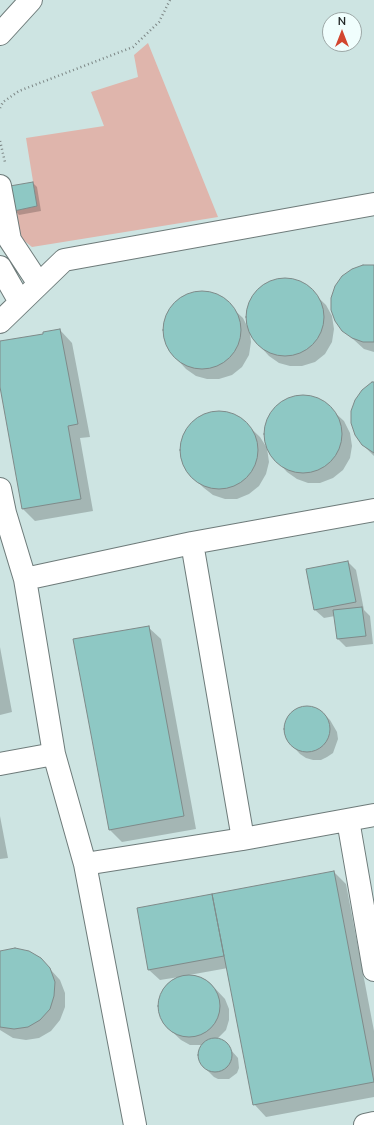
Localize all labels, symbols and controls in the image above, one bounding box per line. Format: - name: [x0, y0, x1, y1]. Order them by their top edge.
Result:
- north arrow: [322, 12, 362, 52]
- text: N: [338, 14, 346, 28]

